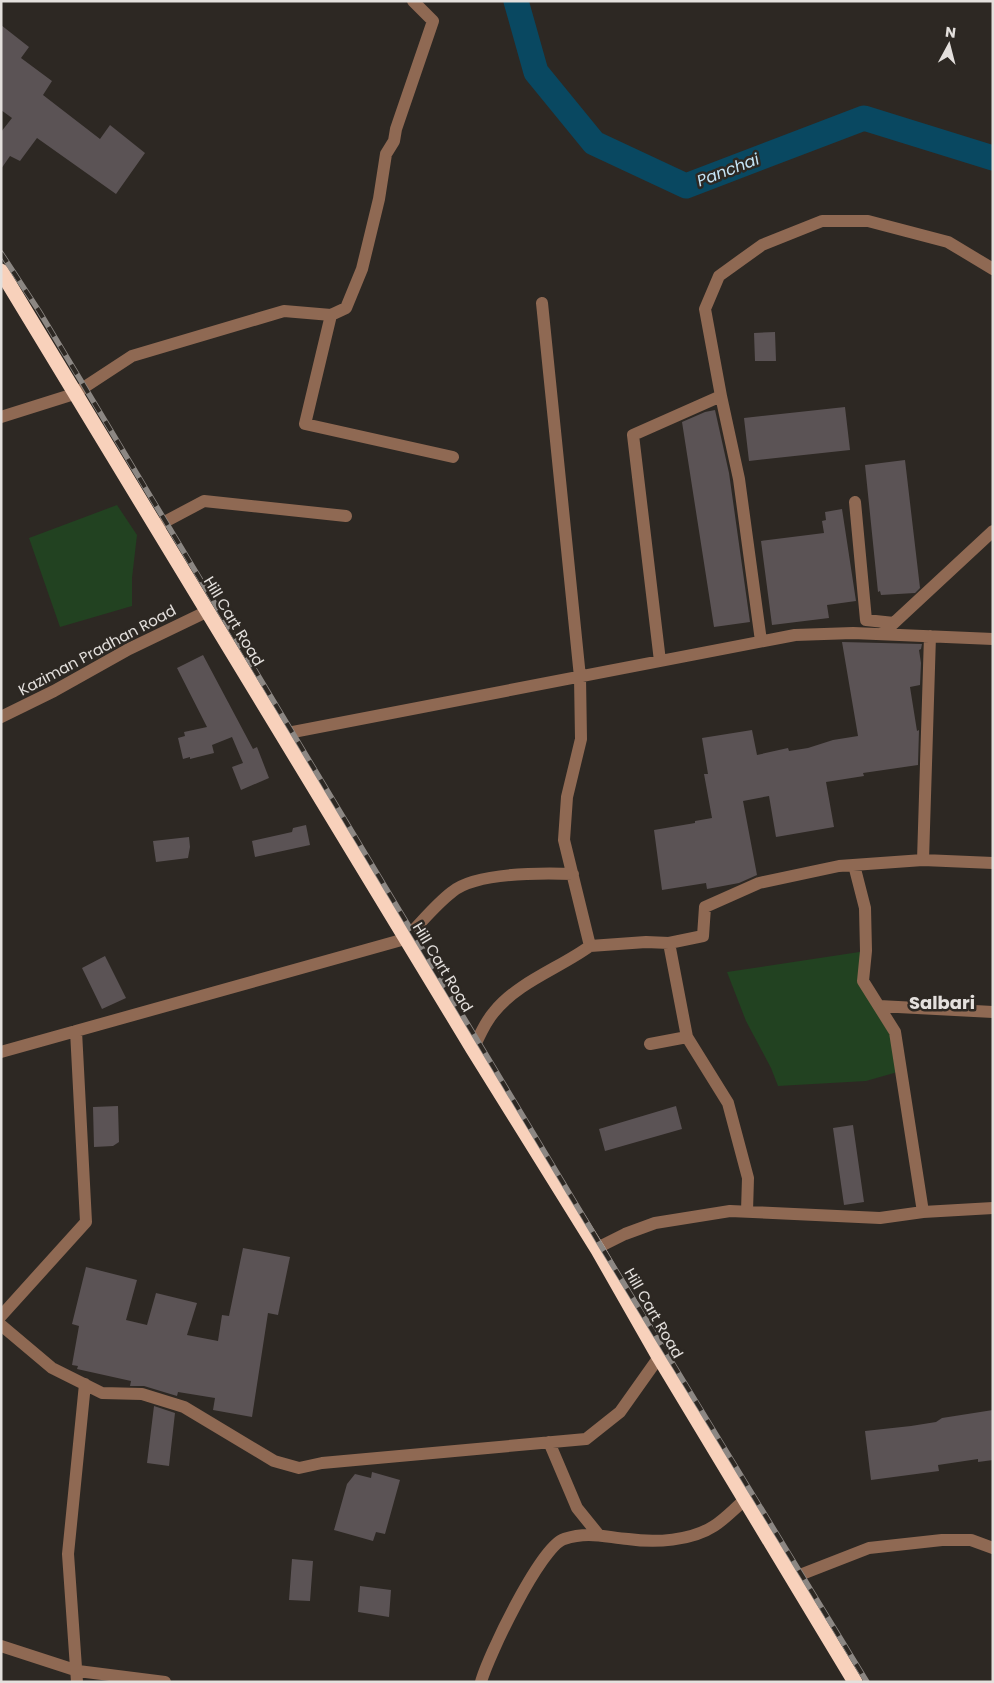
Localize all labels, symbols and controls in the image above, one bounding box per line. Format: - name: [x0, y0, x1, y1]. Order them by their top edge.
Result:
- north arrow: [924, 20, 974, 70]
- text: N: [944, 22, 957, 43]
- water label: Panchai: [694, 147, 763, 192]
- street label: Hill Cart Road: [199, 572, 269, 670]
- street label: Kaziman Pradhan Road: [14, 599, 180, 701]
- street label: Hill Cart Road: [408, 918, 478, 1016]
- district label: Salbari: [909, 990, 975, 1015]
- street label: Hill Cart Road: [620, 1264, 688, 1362]

